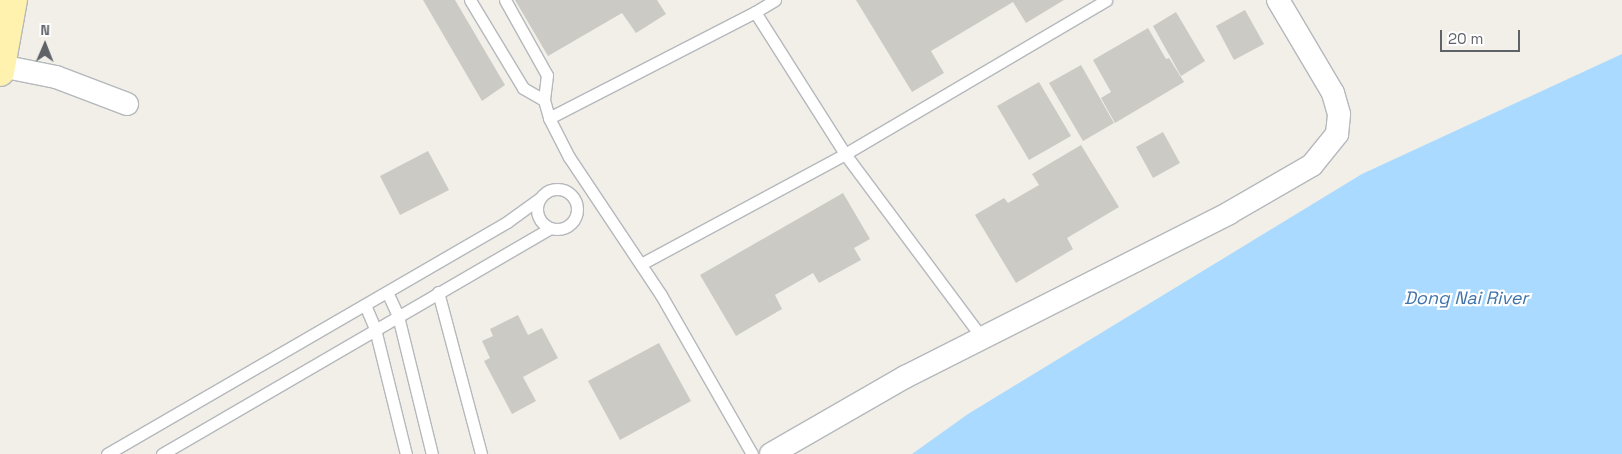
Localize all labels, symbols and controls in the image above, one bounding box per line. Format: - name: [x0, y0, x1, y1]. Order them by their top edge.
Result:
- north arrow: [20, 20, 70, 70]
- scale bar: [1442, 20, 1522, 52]
- text: N: [40, 21, 50, 39]
- text: 20 m: [1448, 29, 1483, 48]
- water label: Dong Nai River: [1404, 287, 1528, 309]

